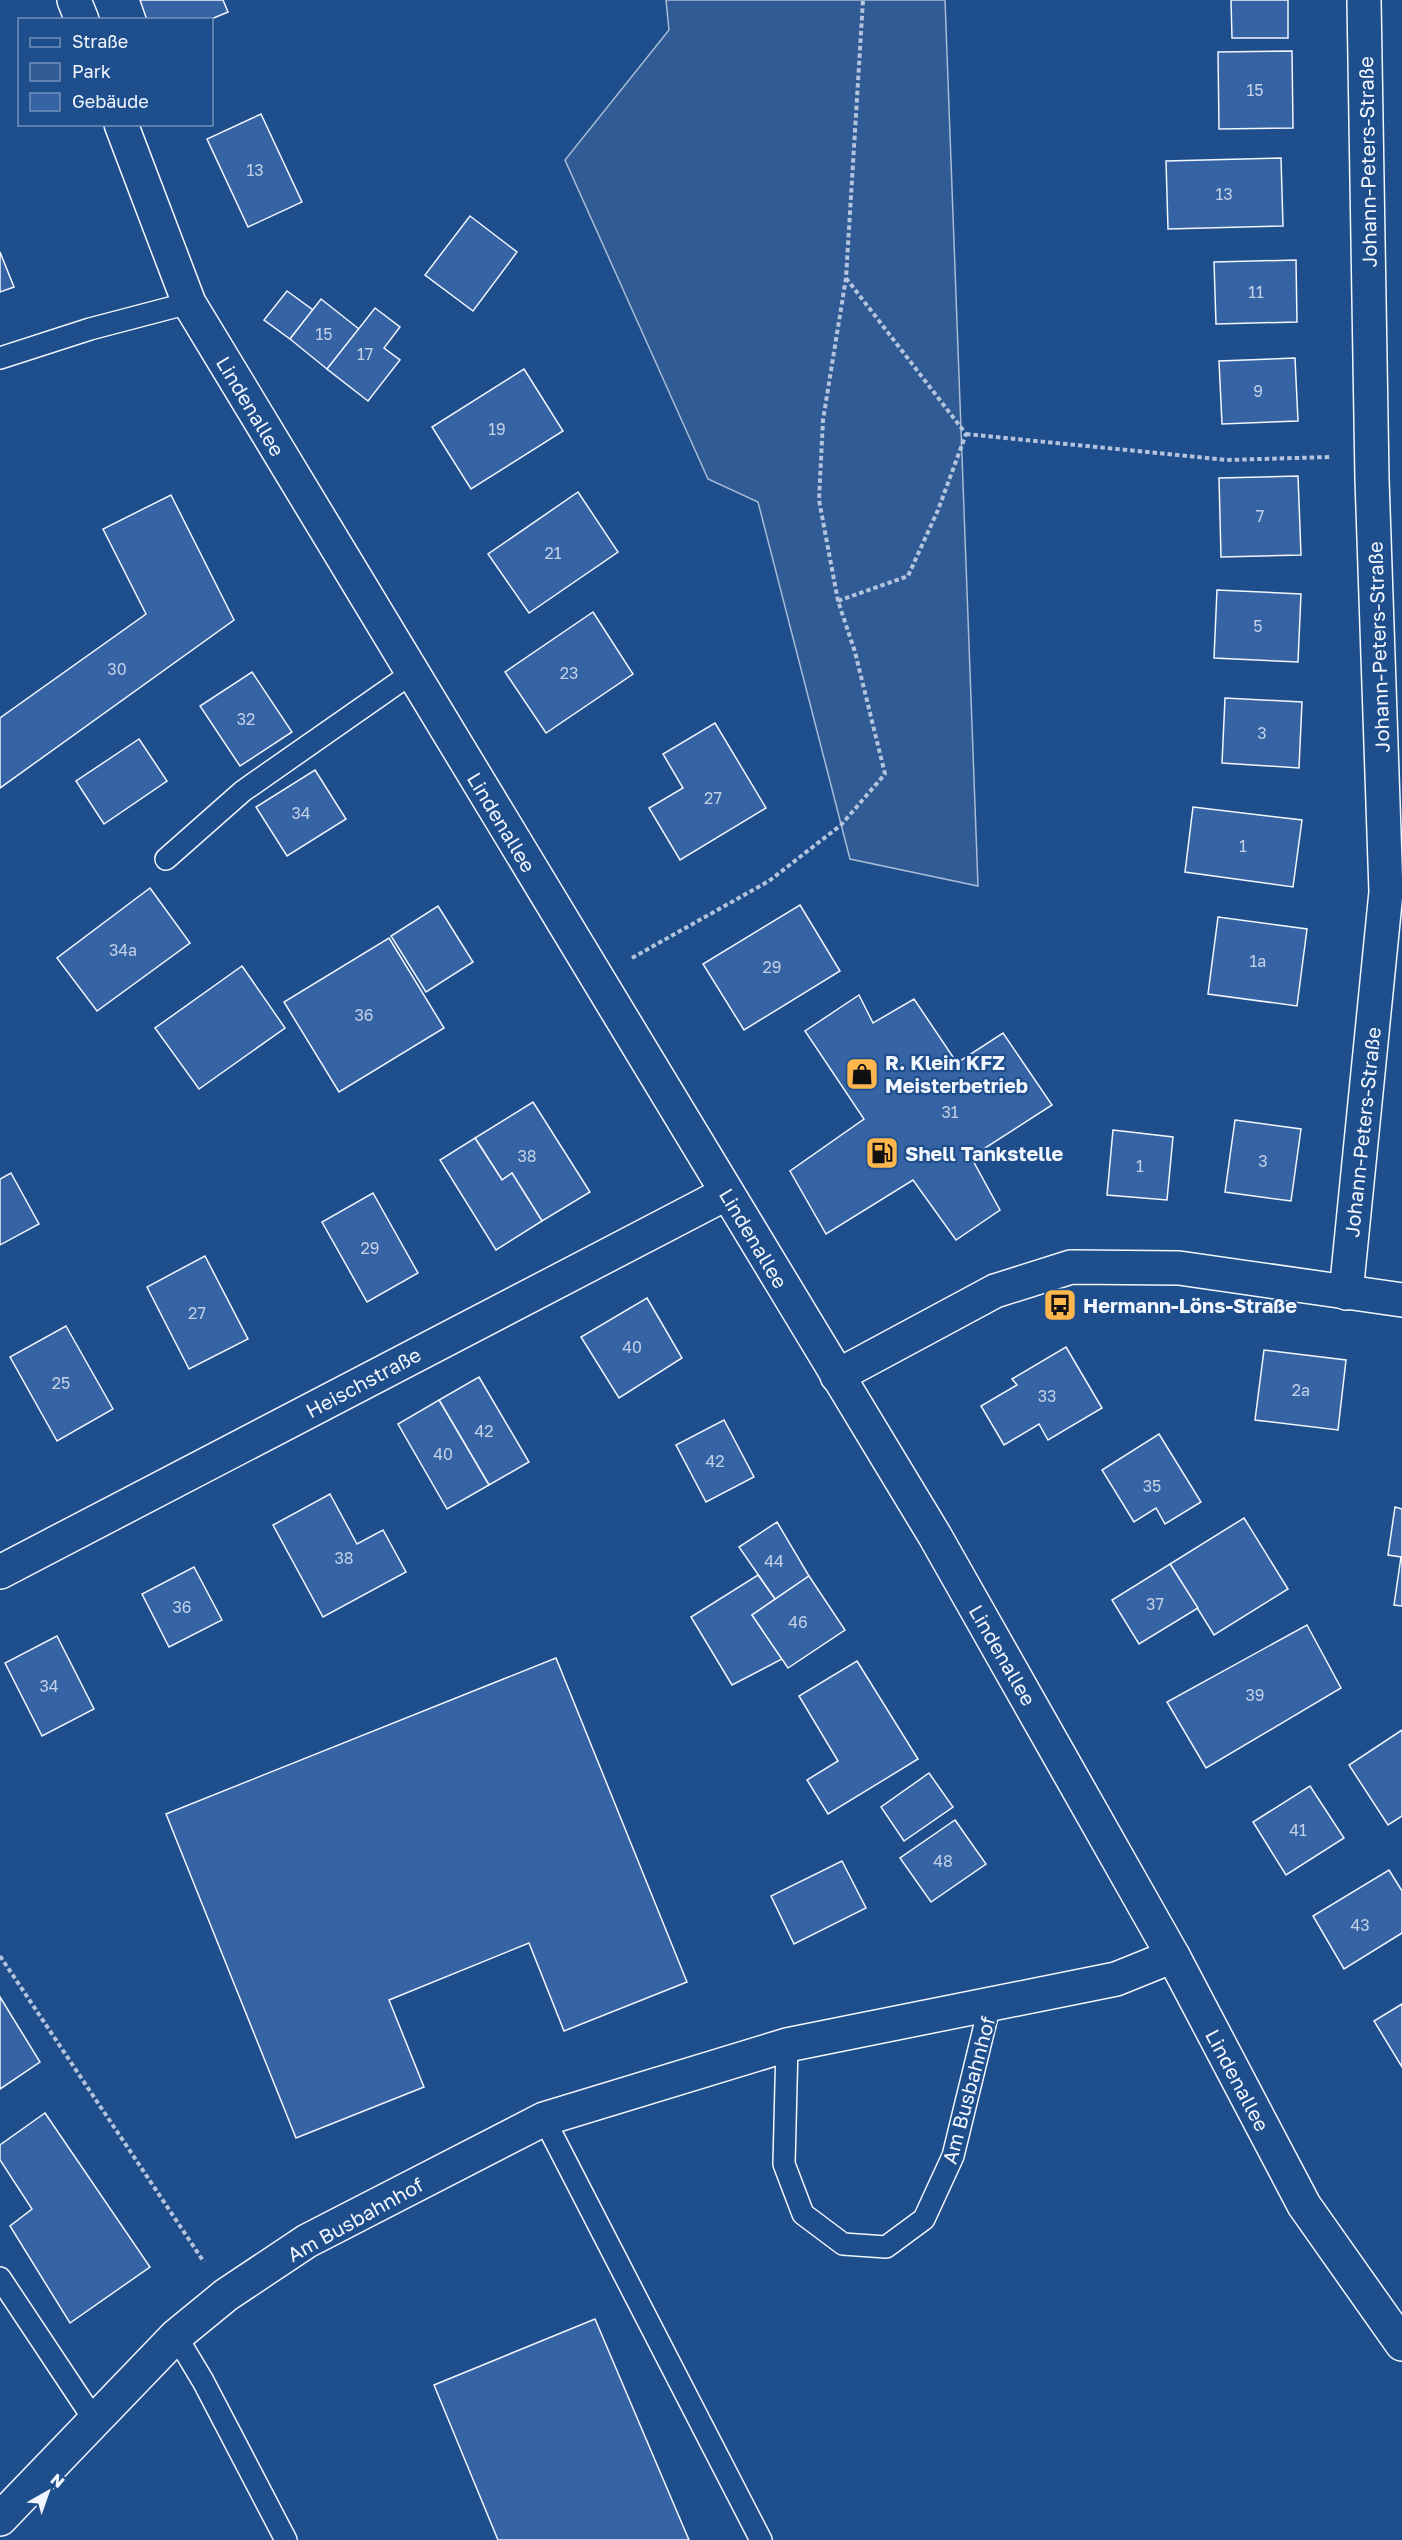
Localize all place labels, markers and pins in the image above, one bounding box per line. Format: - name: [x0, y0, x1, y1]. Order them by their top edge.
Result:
- place label: R. Klein KFZ Meisterbetrieb: [885, 1050, 1028, 1097]
- shop icon: R. Klein KFZ Meisterbetrieb: [844, 1056, 880, 1092]
- fuel station icon: Shell Tankstelle: [864, 1135, 900, 1171]
- place label: Shell Tankstelle: [905, 1141, 1063, 1165]
- bus stop icon: Hermann-Löns-Straße: [1042, 1287, 1078, 1323]
- place label: Hermann-Löns-Straße: [1083, 1293, 1297, 1317]

